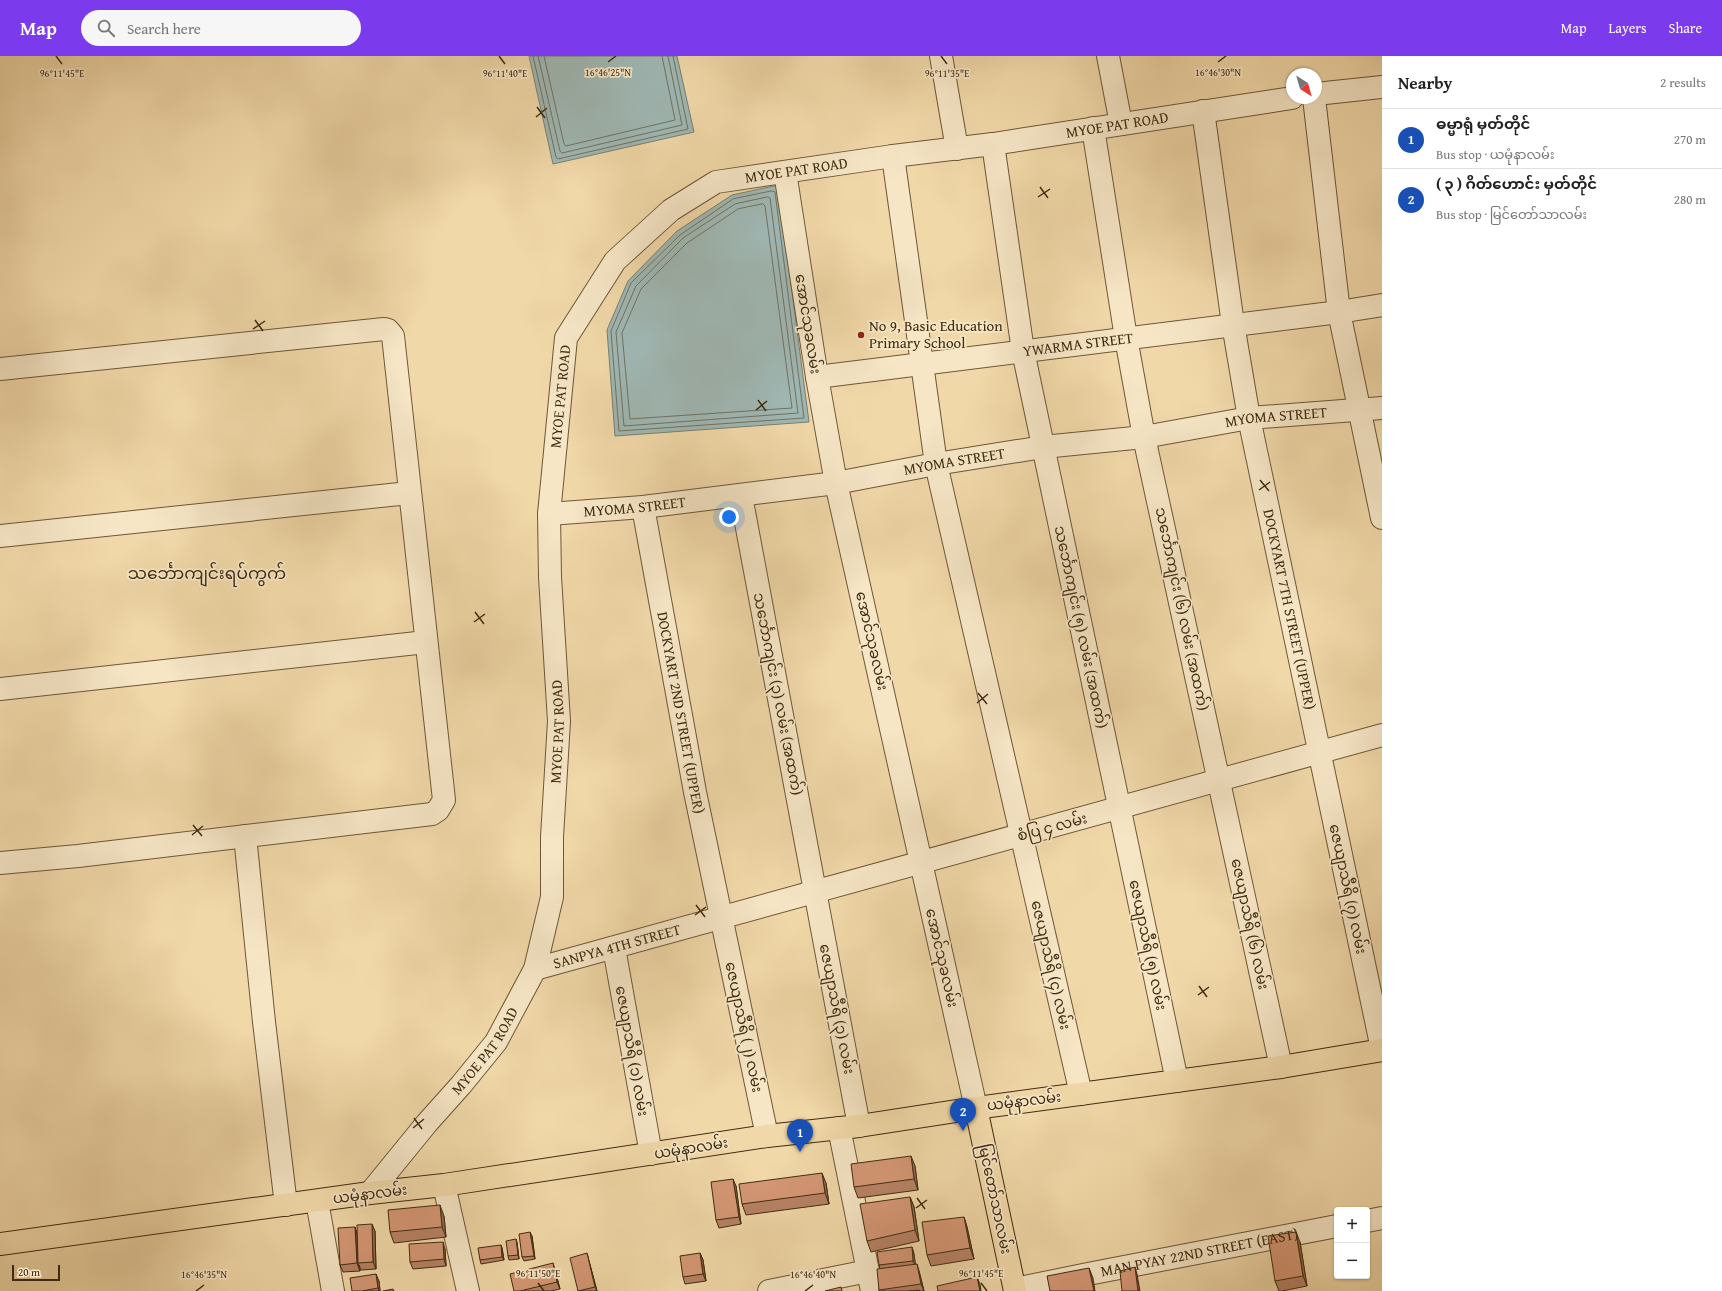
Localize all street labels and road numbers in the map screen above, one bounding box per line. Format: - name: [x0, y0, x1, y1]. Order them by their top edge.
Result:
- street label: MYOE PAT ROAD: [1064, 106, 1170, 143]
- street label: MYOE PAT ROAD: [743, 152, 849, 188]
- street label: အောင်သုခလမ်း: [788, 272, 827, 376]
- street label: YWARMA STREET: [1022, 327, 1135, 361]
- street label: MYOE PAT ROAD: [544, 344, 575, 449]
- street label: MYOMA STREET: [1223, 401, 1328, 432]
- street label: MYOMA STREET: [902, 442, 1007, 480]
- street label: MYOMA STREET: [583, 491, 688, 521]
- street label: သင်္ဘောကျင်း (၆) လမ်း (အထက်): [1149, 505, 1214, 713]
- street label: DOCKYART 7TH STREET (UPPER): [1258, 507, 1321, 711]
- street label: သင်္ဘောကျင်း (၅) လမ်း (အထက်): [1048, 524, 1113, 731]
- street label: အောင်သုခလမ်း: [849, 589, 894, 693]
- street label: သင်္ဘောကျင်း (၃) လမ်း (အထက်): [747, 591, 808, 797]
- street label: DOCKYART 2ND STREET (UPPER): [652, 610, 710, 815]
- street label: MYOE PAT ROAD: [544, 679, 569, 784]
- street label: စံပြ ၄ လမ်း: [1014, 807, 1090, 848]
- street label: ဇေယျာသီရိ (၇) လမ်း: [1322, 822, 1373, 956]
- street label: ဇေယျာသီရိ (၆) လမ်း: [1224, 856, 1275, 992]
- street label: ဇေယျာသီရိ (၅) လမ်း: [1122, 878, 1173, 1013]
- street label: ဇေယျာသီရိ (၄) လမ်း: [1024, 898, 1077, 1032]
- street label: အောင်သုခလမ်း: [919, 906, 964, 1010]
- street label: SANPYA 4TH STREET: [551, 918, 684, 974]
- street label: ဇေယျာသီရိ (၃) လမ်း: [813, 942, 860, 1076]
- street label: ဇေယျာသီရိ (၂) လမ်း: [718, 960, 769, 1095]
- street label: ဇေယျာသီရိ (၁) လမ်း: [609, 984, 654, 1118]
- street label: MYOE PAT ROAD: [446, 1003, 523, 1099]
- street label: ယမုံနာလမ်း: [986, 1086, 1063, 1117]
- street label: ယမုံနာလမ်း: [652, 1131, 730, 1166]
- street label: မြင်တော်သာလမ်း: [972, 1142, 1017, 1256]
- street label: ယမုံနာလမ်း: [332, 1179, 409, 1210]
- street label: MAN PYAY 22ND STREET (EAST): [1099, 1223, 1300, 1281]

